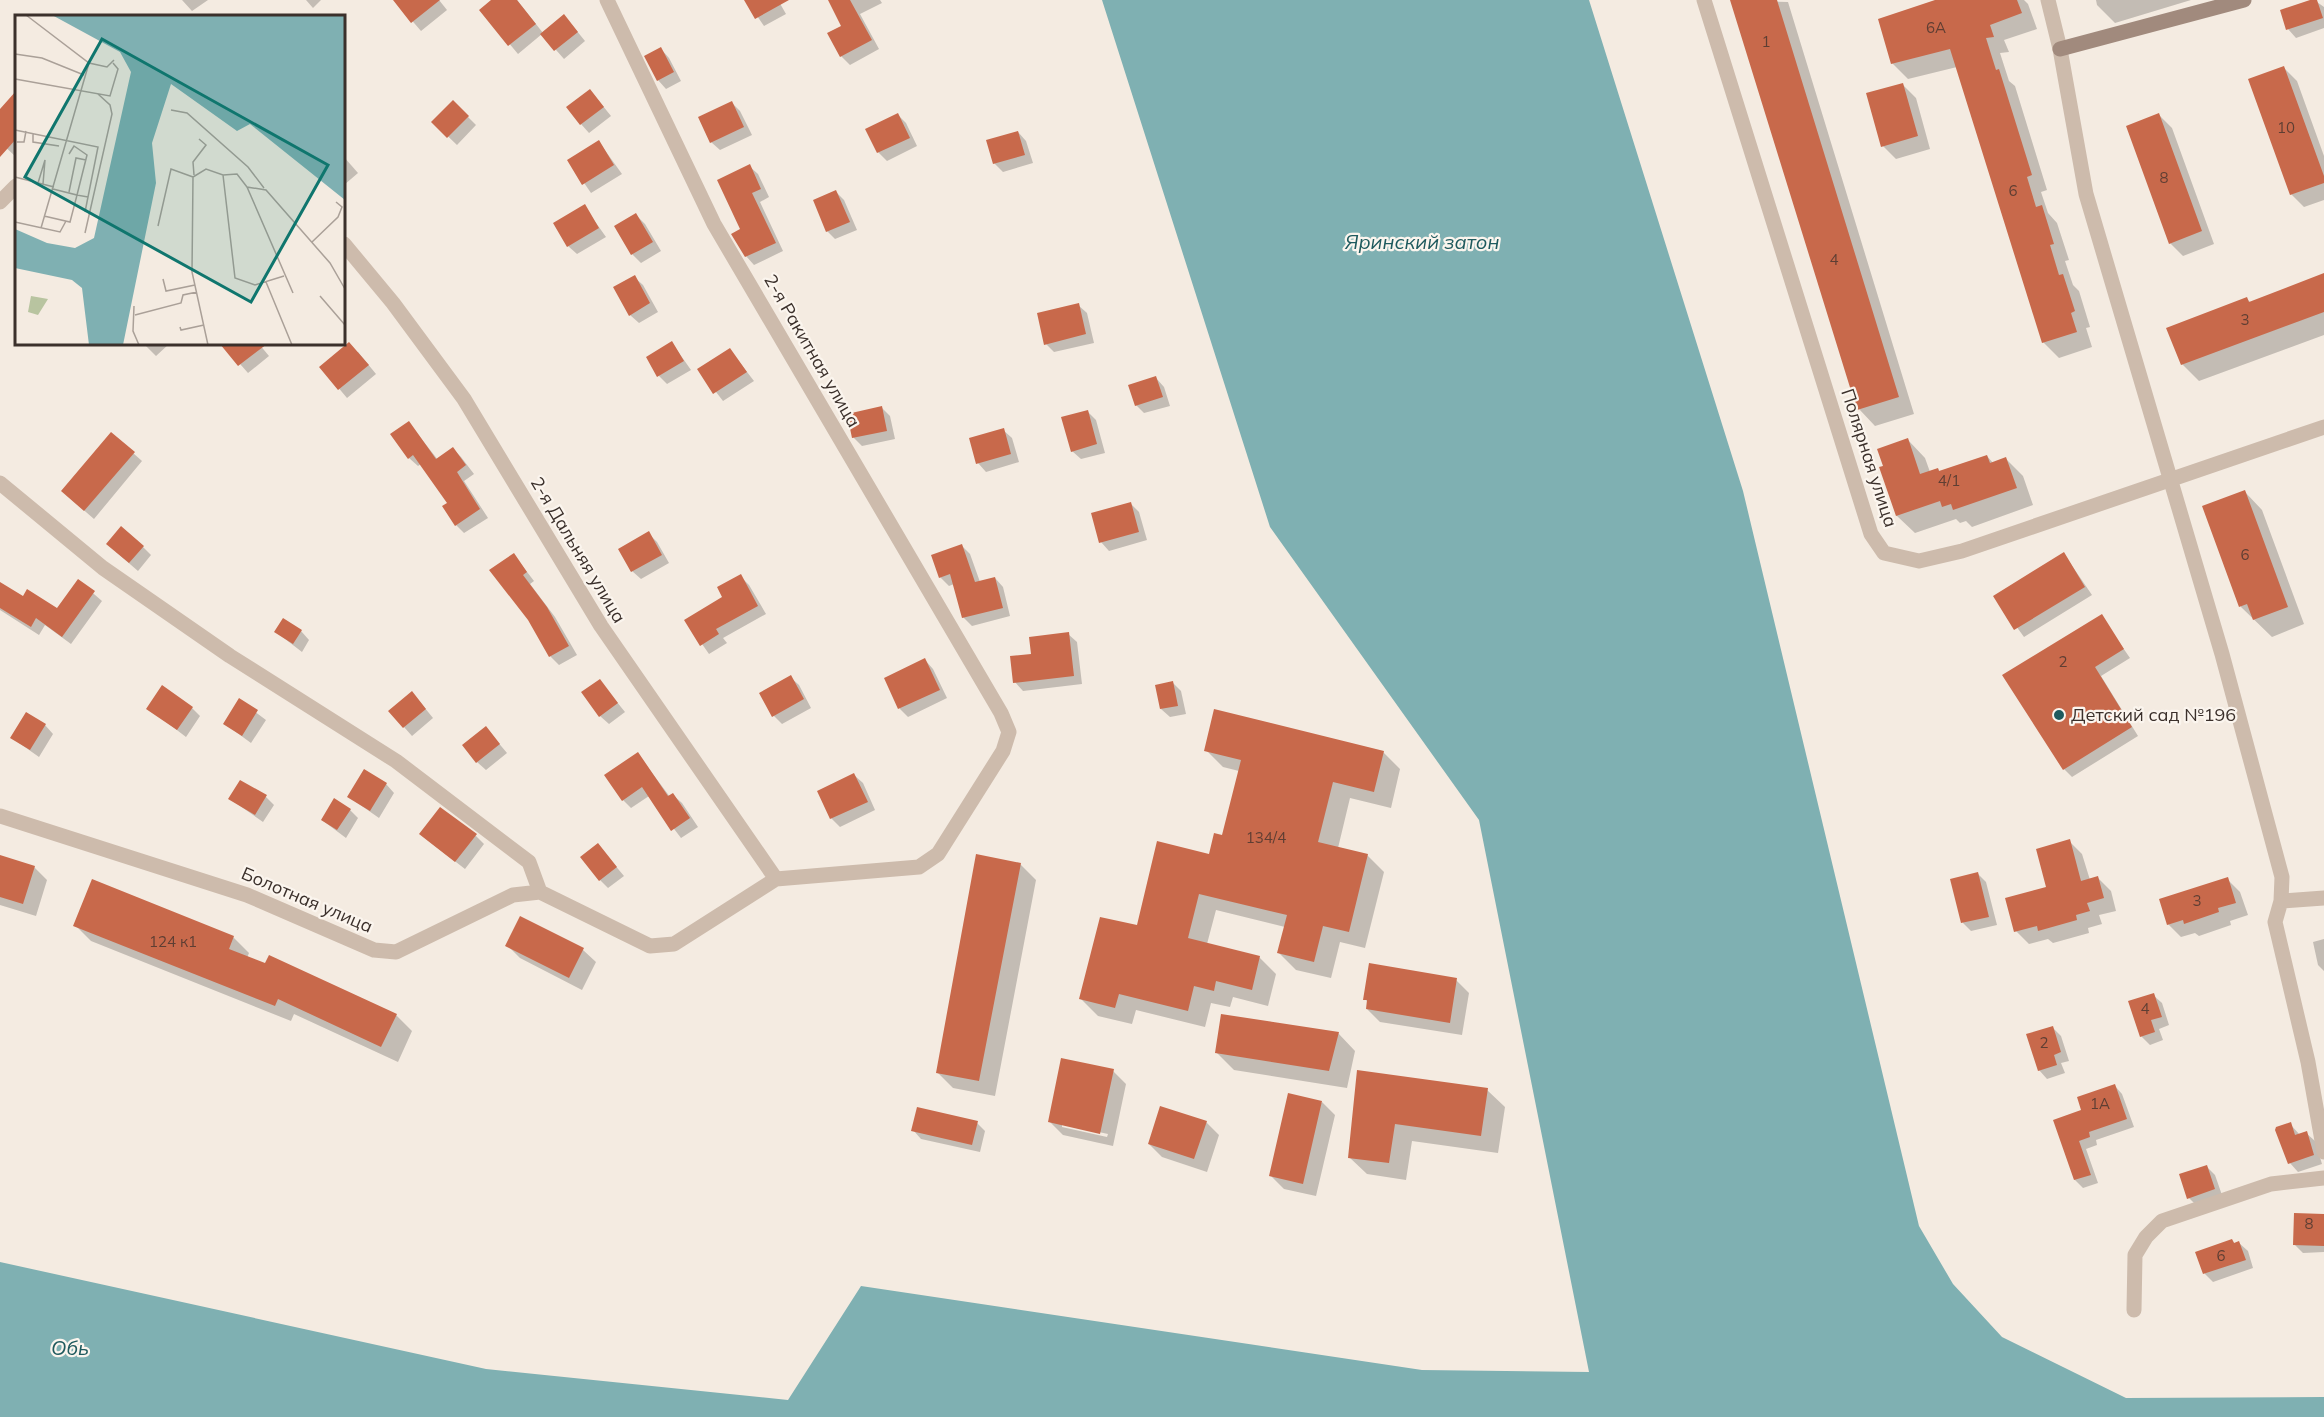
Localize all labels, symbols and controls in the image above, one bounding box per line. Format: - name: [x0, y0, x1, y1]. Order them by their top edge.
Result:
- inset map: [15, 15, 345, 345]
- house number: 6А: [1926, 18, 1946, 37]
- house number: 1: [1761, 32, 1771, 51]
- house number: 10: [2277, 118, 2295, 137]
- house number: 8: [2159, 168, 2169, 187]
- house number: 6: [2008, 181, 2018, 200]
- water label: Яринский затон: [1344, 229, 1499, 254]
- house number: 4: [1829, 250, 1839, 269]
- street label: 2-я Ракитная улица: [759, 270, 866, 431]
- house number: 3: [2240, 310, 2250, 329]
- street label: Полярная улица: [1836, 386, 1903, 530]
- house number: 4/1: [1938, 471, 1960, 490]
- street label: 2-я Дальняя улица: [526, 472, 631, 627]
- house number: 6: [2240, 545, 2250, 564]
- house number: 2: [2058, 652, 2068, 671]
- place label: Детский сад №196: [2071, 703, 2236, 726]
- marker: Детский сад №196: [2052, 708, 2066, 722]
- house number: 134/4: [1246, 828, 1286, 847]
- street label: Болотная улица: [238, 862, 376, 938]
- house number: 3: [2192, 891, 2202, 910]
- house number: 124 к1: [149, 932, 197, 951]
- house number: 4: [2140, 999, 2150, 1018]
- house number: 2: [2039, 1033, 2049, 1052]
- house number: 1А: [2090, 1094, 2110, 1113]
- house number: 8: [2304, 1214, 2314, 1233]
- house number: 6: [2216, 1246, 2226, 1265]
- water label: Обь: [51, 1335, 89, 1360]

